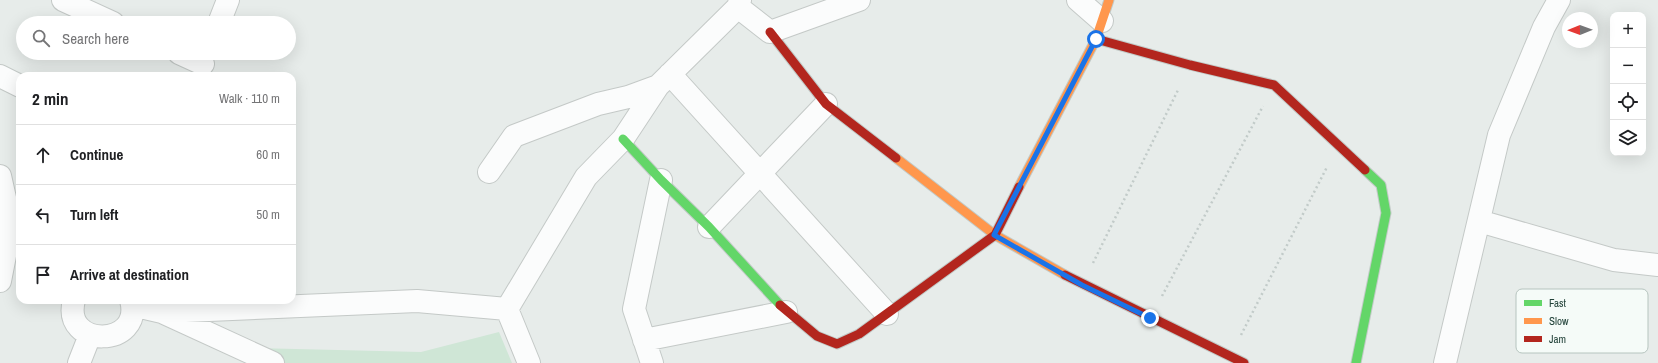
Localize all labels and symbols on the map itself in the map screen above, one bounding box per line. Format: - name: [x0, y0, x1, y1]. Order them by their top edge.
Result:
- north arrow: [1562, 12, 1598, 48]
- route start: [1087, 30, 1105, 48]
- legend: [1516, 289, 1648, 353]
- text: Fast: [1549, 296, 1567, 310]
- route end: [1141, 309, 1159, 327]
- text: Slow: [1549, 314, 1569, 328]
- text: Jam: [1549, 332, 1566, 346]

